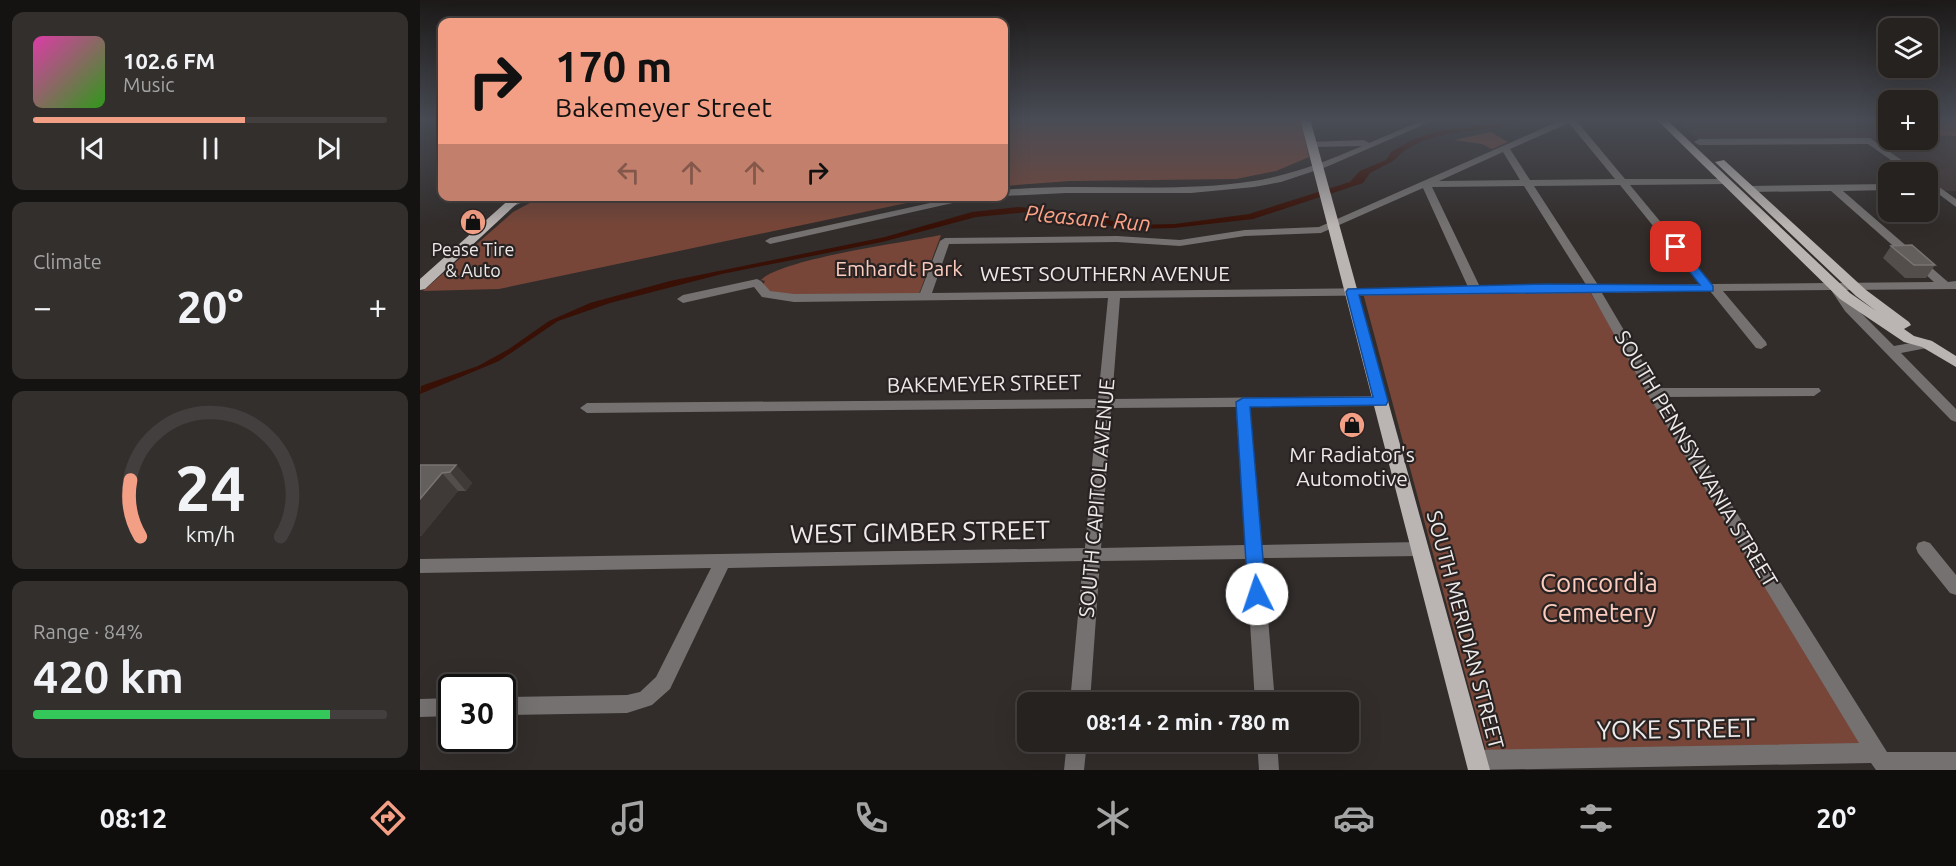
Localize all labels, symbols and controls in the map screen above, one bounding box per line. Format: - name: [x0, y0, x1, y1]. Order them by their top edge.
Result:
- map controls: [1878, 18, 1938, 222]
- button: layers: [1878, 18, 1938, 78]
- icon: right: [456, 42, 534, 120]
- text: 170 m: [555, 43, 672, 90]
- text: 102.6 FM: [123, 48, 215, 73]
- text: Music: [123, 73, 175, 96]
- button: +: [1878, 90, 1938, 150]
- text: Bakemeyer Street: [555, 92, 772, 122]
- icon: previous: [76, 132, 109, 165]
- icon: pause: [194, 132, 227, 165]
- icon: next: [312, 132, 345, 165]
- icon: left: [612, 156, 645, 189]
- icon: ahead: [675, 156, 708, 189]
- icon: ahead: [738, 156, 771, 189]
- icon: right: [801, 156, 834, 189]
- button: −: [1878, 162, 1938, 222]
- water label: Pleasant Run: [1024, 200, 1152, 235]
- shop icon: Pease Tire & Auto: [458, 207, 488, 237]
- pin: [1650, 221, 1701, 272]
- icon: arrive: [1659, 230, 1692, 263]
- place label: Pease Tire & Auto: [432, 239, 514, 280]
- text: Climate: [33, 250, 102, 273]
- park label: Emhardt Park: [835, 256, 963, 280]
- street label: WEST SOUTHERN AVENUE: [980, 261, 1230, 285]
- text: 20°: [177, 281, 243, 332]
- text: −: [33, 288, 52, 325]
- text: +: [368, 288, 387, 325]
- street label: SOUTH PENNSYLVANIA STREET: [1611, 326, 1783, 591]
- street label: BAKEMEYER STREET: [887, 369, 1082, 397]
- street label: SOUTH CAPITOL AVENUE: [1074, 378, 1118, 618]
- shop icon: Mr Radiator's Automotive: [1337, 410, 1367, 440]
- place label: Mr Radiator's Automotive: [1289, 442, 1415, 490]
- text: 24: [175, 453, 245, 523]
- street label: SOUTH MERIDIAN STREET: [1423, 508, 1509, 752]
- street label: WEST GIMBER STREET: [790, 515, 1050, 548]
- text: km/h: [185, 522, 235, 546]
- position arrow: [1225, 562, 1289, 626]
- park label: Concordia Cemetery: [1540, 568, 1658, 627]
- text: Range · 84%: [33, 620, 143, 643]
- text: 420 km: [33, 651, 184, 702]
- speed limit sign: 30: [438, 674, 516, 752]
- text: 08:14 · 2 min · 780 m: [1086, 709, 1290, 734]
- street label: YOKE STREET: [1596, 713, 1756, 744]
- icon: directions: [367, 797, 409, 839]
- icon: music: [608, 797, 650, 839]
- icon: phone: [850, 797, 892, 839]
- icon: climate: [1092, 797, 1134, 839]
- icon: car: [1333, 797, 1375, 839]
- icon: filters: [1575, 797, 1617, 839]
- text: 08:12: [100, 803, 167, 833]
- text: 20°: [1816, 803, 1856, 833]

